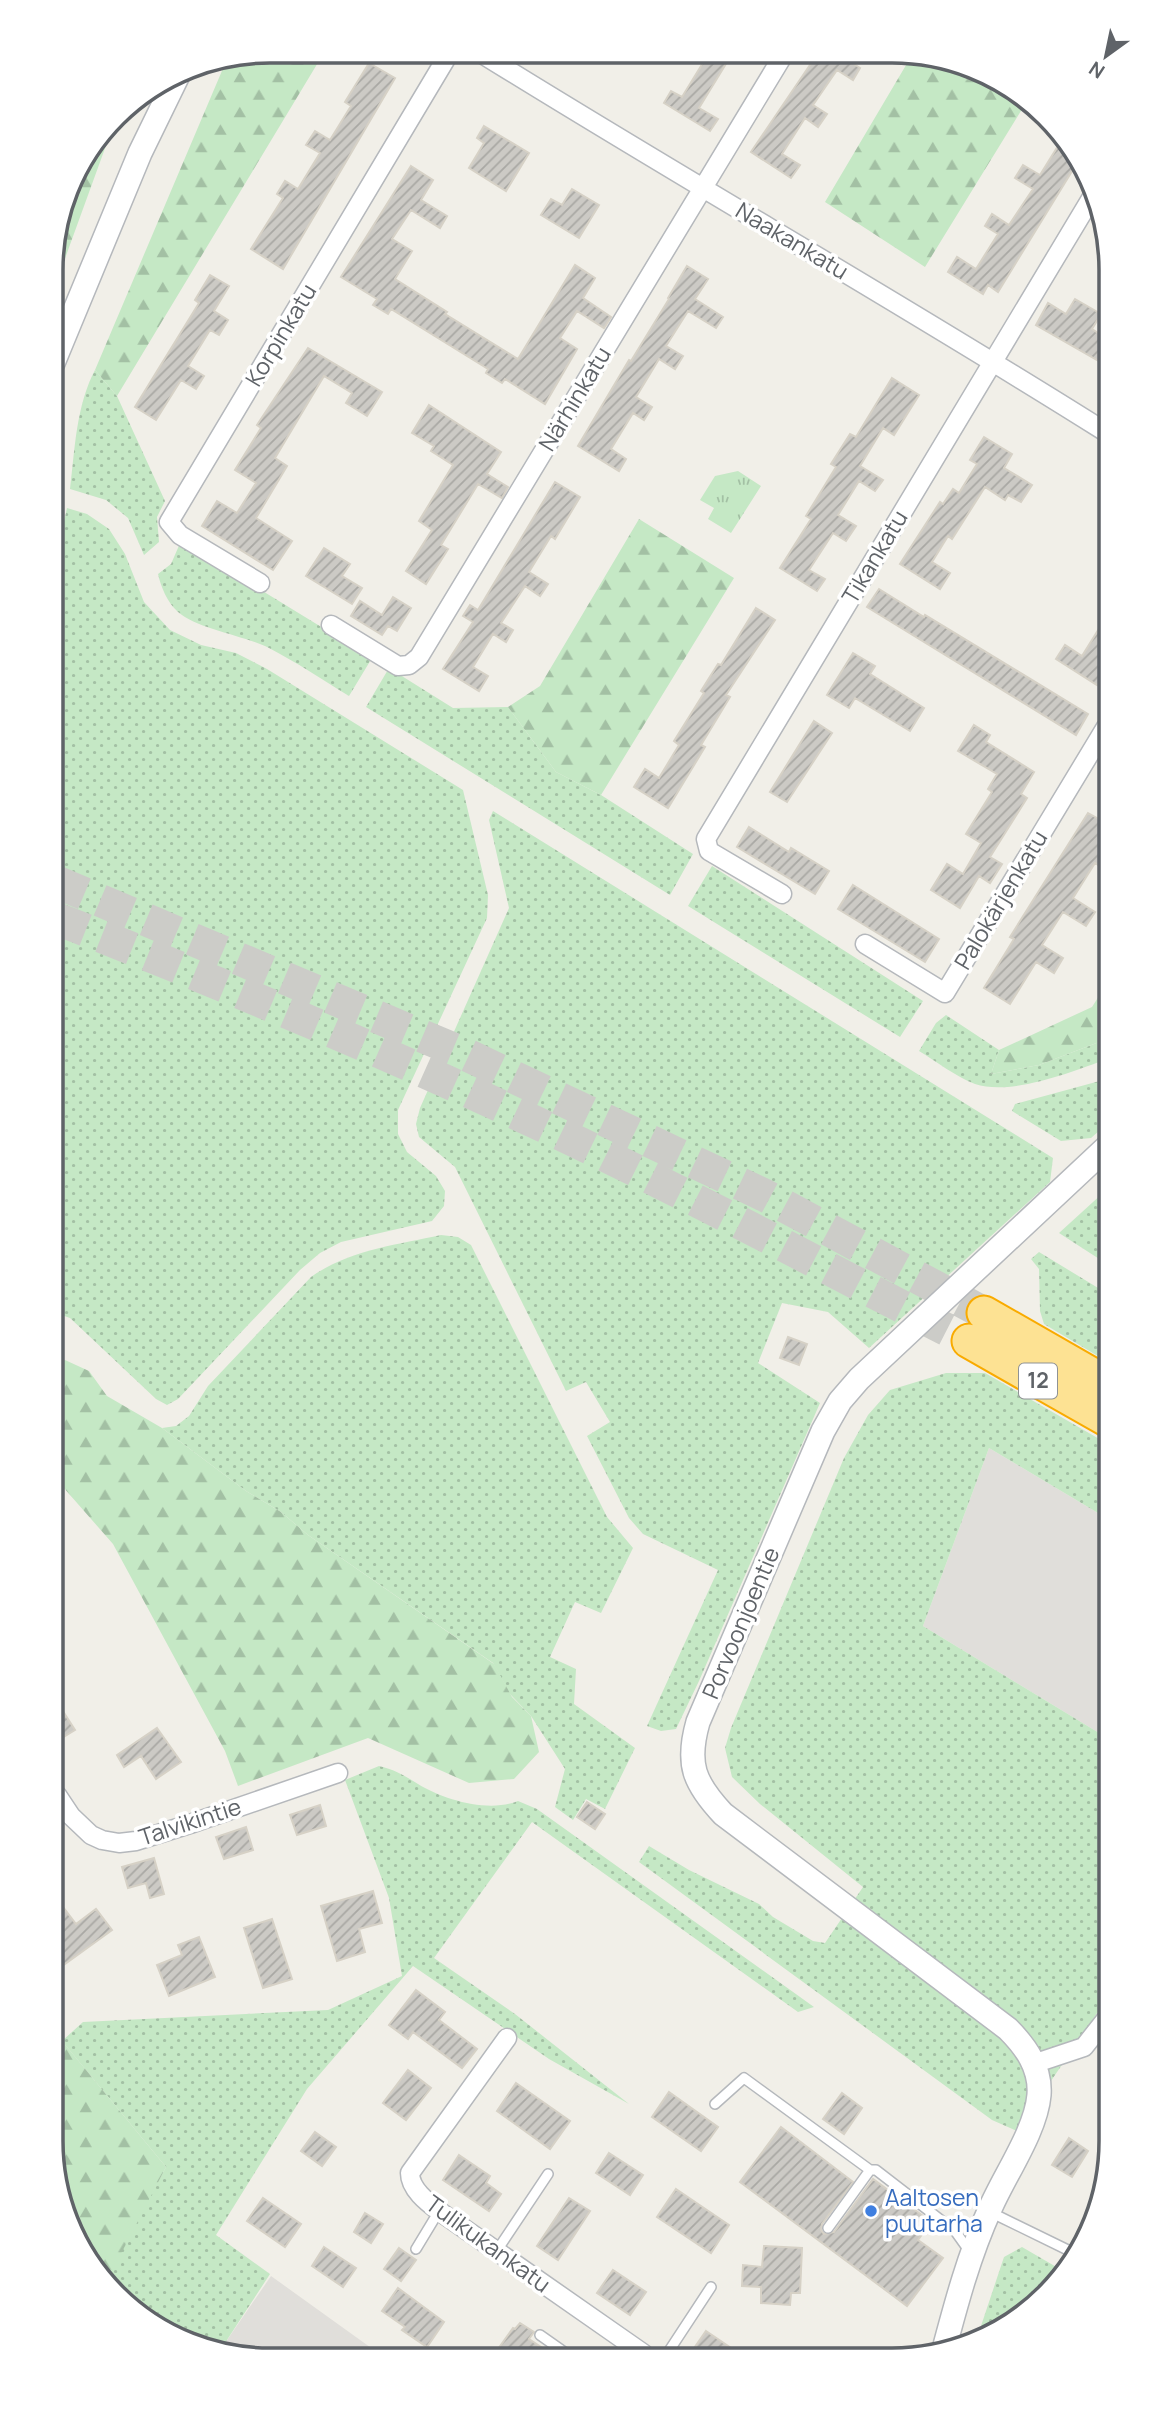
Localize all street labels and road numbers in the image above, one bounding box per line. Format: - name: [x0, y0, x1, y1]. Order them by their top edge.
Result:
- street label: Naakankatu: [730, 194, 855, 286]
- street label: Korpinkatu: [237, 277, 323, 392]
- street label: Närhinkatu: [530, 340, 618, 457]
- street label: Tikankatu: [834, 504, 915, 609]
- street label: Palokärjenkatu: [946, 824, 1054, 975]
- road number: 12: [1019, 1364, 1057, 1398]
- street label: Porvoonjoentie: [694, 1542, 786, 1703]
- street label: Talvikintie: [134, 1789, 245, 1853]
- street label: Tulikukankatu: [420, 2187, 557, 2299]

